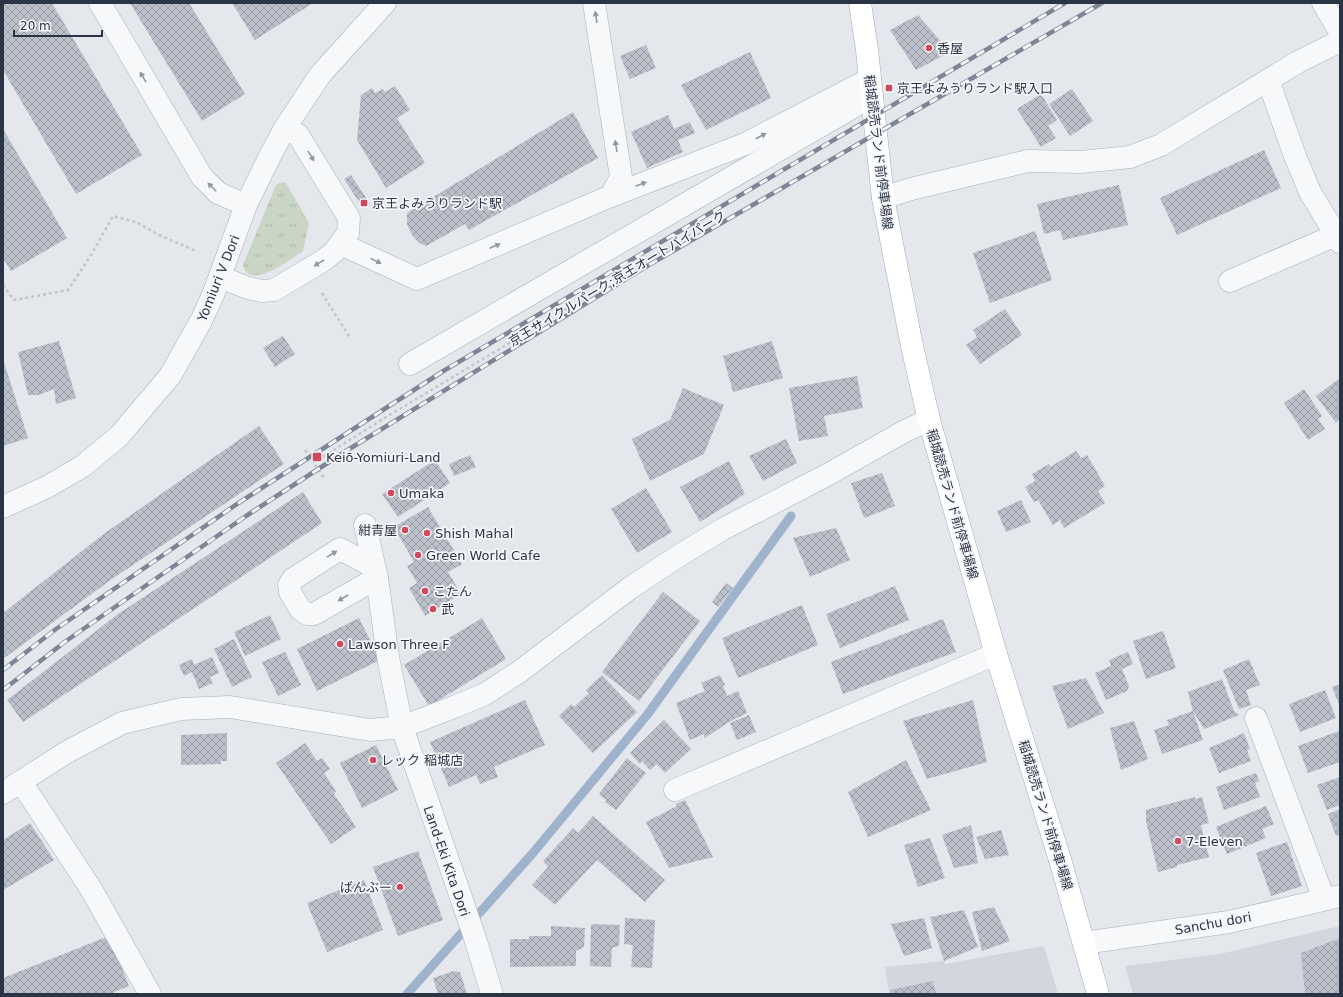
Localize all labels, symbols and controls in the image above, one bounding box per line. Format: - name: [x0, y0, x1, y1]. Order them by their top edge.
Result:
- one-way arrow: [593, 11, 599, 24]
- scale bar: [14, 12, 102, 38]
- text: 20 m: [20, 19, 51, 33]
- place label: 香屋: [937, 41, 963, 56]
- marker: 香屋: [924, 43, 934, 53]
- one-way arrow: [140, 71, 147, 83]
- street label: 稲城読売ランド前停車場線: [862, 74, 895, 230]
- place label: 京王よみうりランド駅入口: [897, 81, 1053, 96]
- marker: 京王よみうりランド駅入口: [884, 83, 894, 93]
- one-way arrow: [756, 133, 767, 139]
- one-way arrow: [613, 140, 619, 152]
- one-way arrow: [307, 150, 314, 162]
- one-way arrow: [635, 181, 647, 187]
- one-way arrow: [207, 182, 217, 192]
- place label: 京王よみうりランド駅: [372, 196, 502, 211]
- marker: 京王よみうりランド駅: [359, 198, 369, 208]
- street label: 京王サイクルパーク;京王オートバイパーク: [506, 207, 728, 349]
- street label: Yomiuri V Dori: [194, 233, 243, 324]
- one-way arrow: [490, 243, 501, 249]
- one-way arrow: [370, 258, 382, 264]
- one-way arrow: [314, 259, 324, 267]
- street label: 稲城読売ランド前停車場線: [924, 427, 981, 581]
- place label: Keiō-Yomiuri-Land: [326, 450, 441, 465]
- marker: Keiō-Yomiuri-Land: [311, 451, 323, 463]
- place label: Umaka: [399, 486, 444, 501]
- marker: Umaka: [386, 488, 396, 498]
- place label: 紺青屋: [358, 523, 397, 538]
- marker: 紺青屋: [400, 525, 410, 535]
- place label: Shish Mahal: [435, 526, 513, 541]
- marker: Shish Mahal: [422, 528, 432, 538]
- place label: Green World Cafe: [426, 548, 541, 563]
- one-way arrow: [327, 550, 337, 558]
- marker: Green World Cafe: [413, 550, 423, 560]
- place label: こたん: [433, 584, 472, 599]
- marker: こたん: [420, 586, 430, 596]
- one-way arrow: [337, 594, 349, 601]
- place label: 武: [441, 602, 454, 617]
- marker: 武: [428, 604, 438, 614]
- place label: Lawson Three F: [348, 637, 450, 652]
- marker: Lawson Three F: [335, 639, 345, 649]
- street label: 稲城読売ランド前停車場線: [1016, 738, 1076, 892]
- place label: レック 稲城店: [381, 753, 463, 768]
- marker: レック 稲城店: [368, 755, 378, 765]
- street label: Land-Eki Kita Dori: [421, 804, 473, 919]
- place label: 7-Eleven: [1186, 834, 1243, 849]
- marker: 7-Eleven: [1173, 836, 1183, 846]
- place label: ばんぶー: [340, 880, 392, 895]
- marker: ばんぶー: [395, 882, 405, 892]
- street label: Sanchu dori: [1174, 909, 1252, 938]

